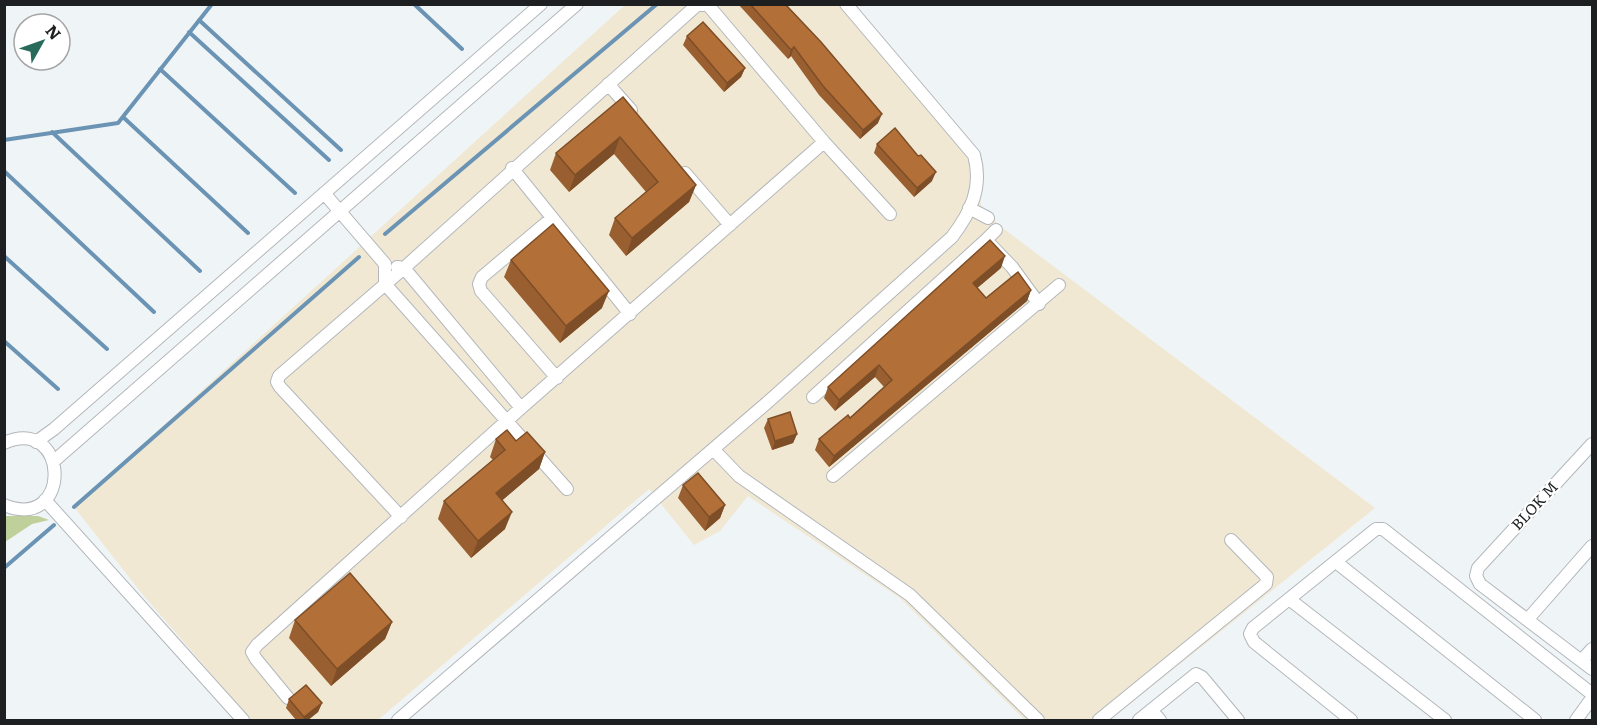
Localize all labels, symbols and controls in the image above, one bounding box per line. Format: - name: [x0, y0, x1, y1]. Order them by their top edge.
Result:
- north arrow: [12, 12, 72, 72]
- text: N: [41, 19, 68, 45]
- street label: BLOK M: [1505, 475, 1563, 535]

